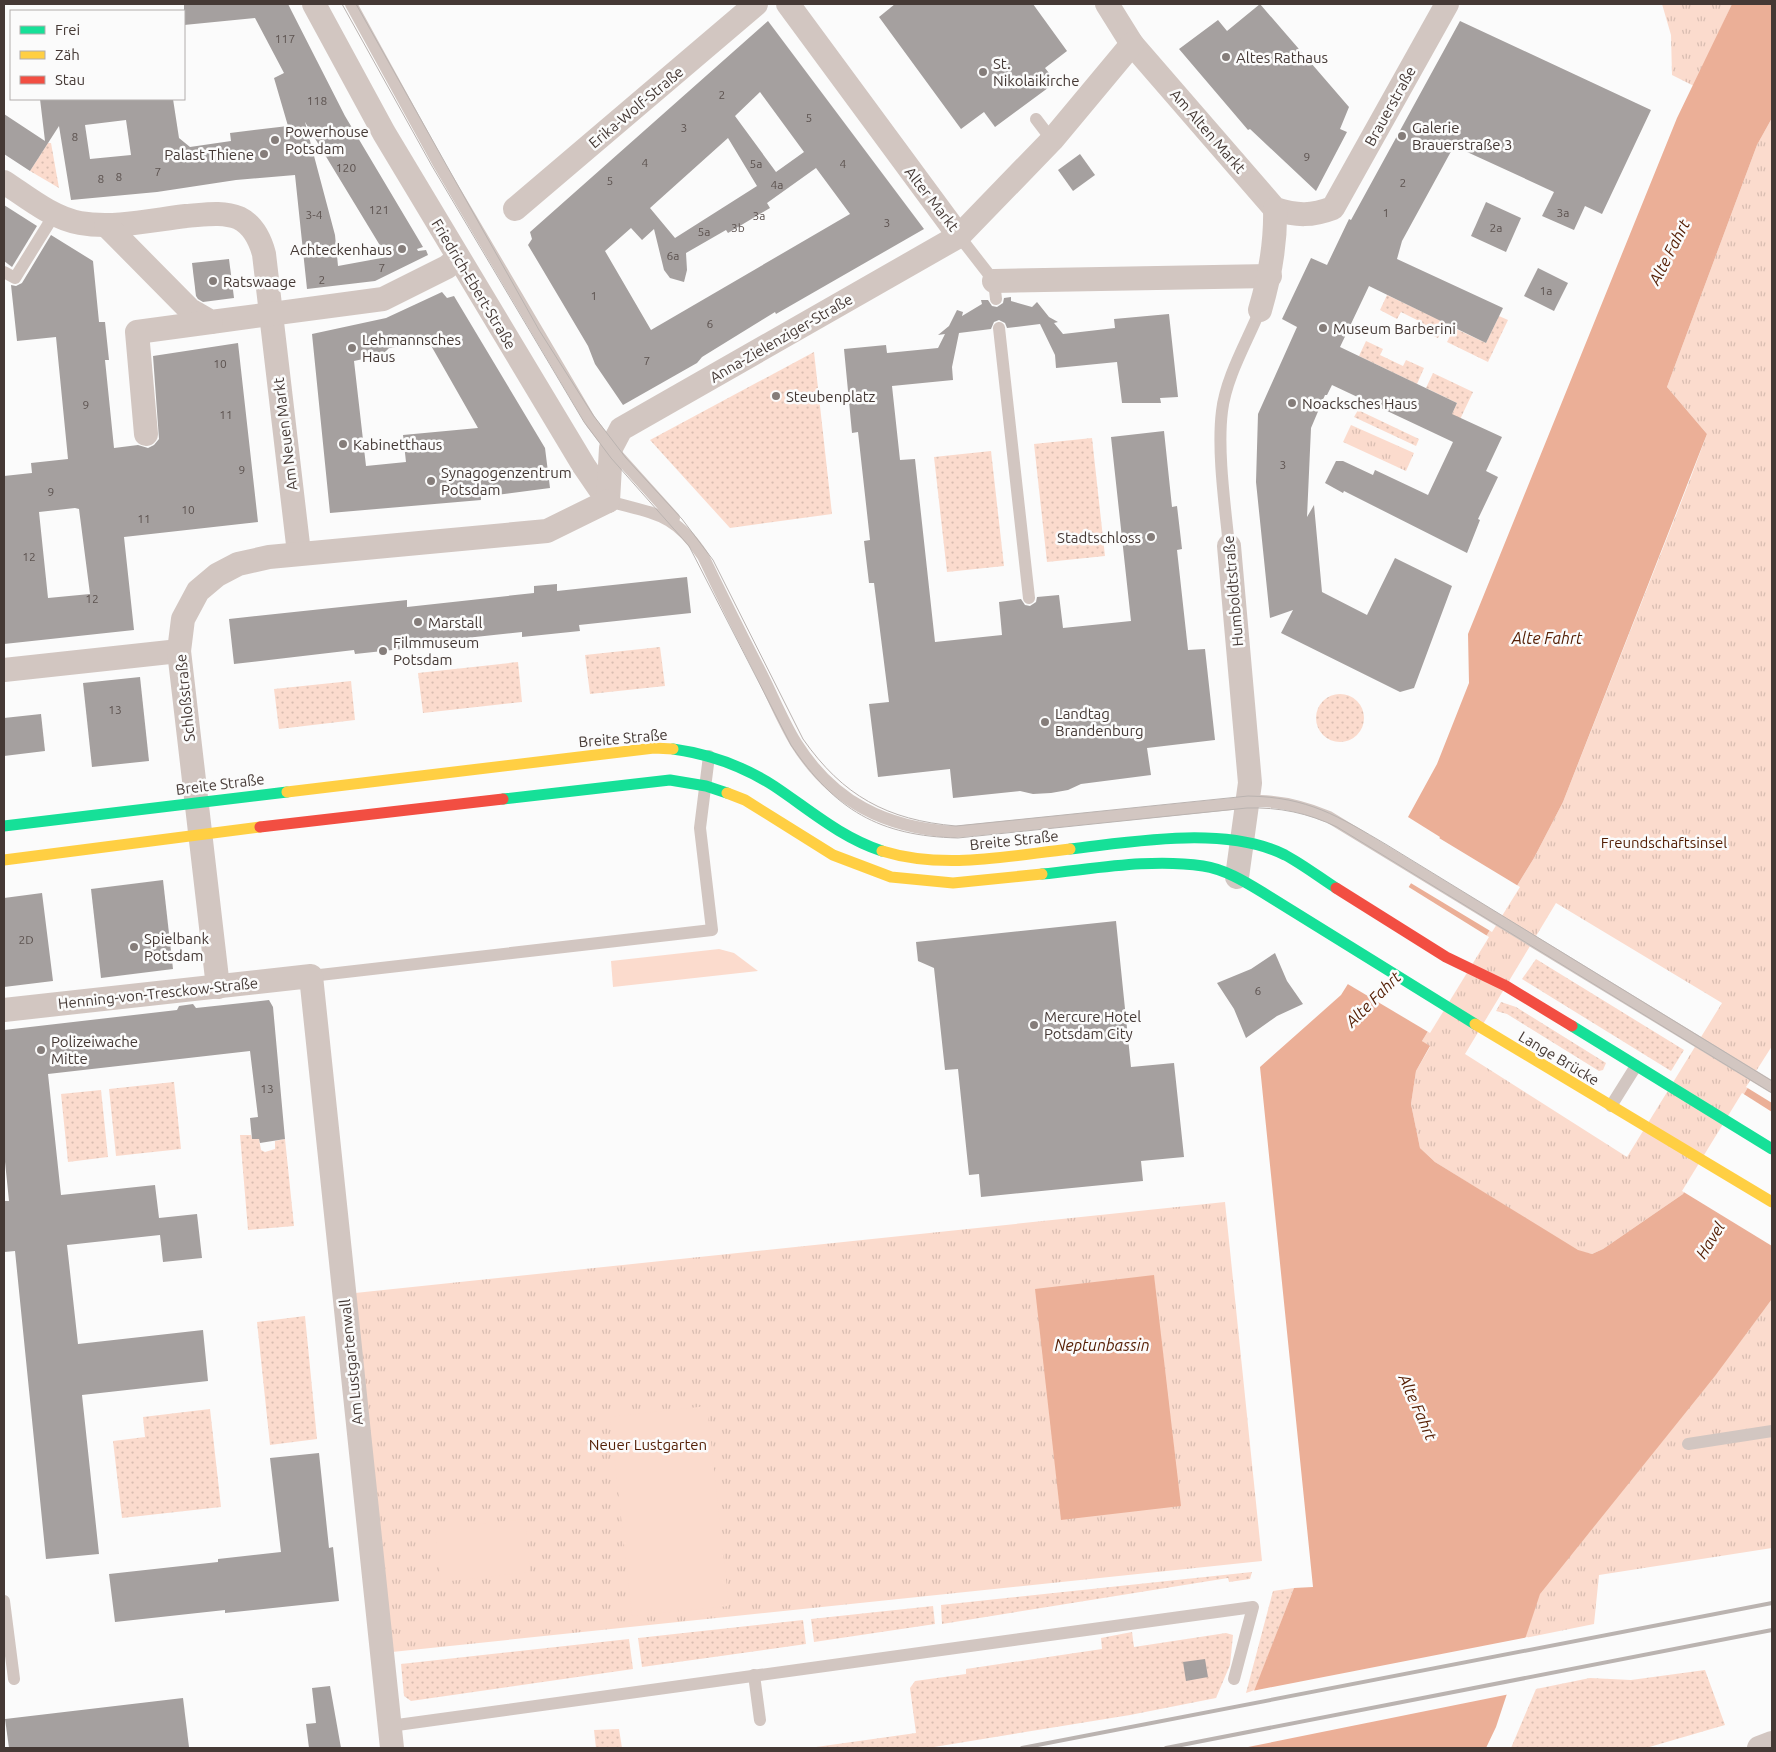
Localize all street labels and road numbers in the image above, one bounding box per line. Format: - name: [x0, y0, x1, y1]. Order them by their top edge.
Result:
- street label: Erika-Wolf-Straße: [585, 63, 687, 151]
- street label: Brauerstraße: [1361, 63, 1419, 149]
- street label: Am Alten Markt: [1167, 85, 1249, 177]
- street label: Alter Markt: [902, 163, 962, 235]
- street label: Friedrich-Ebert-Straße: [428, 216, 520, 352]
- street label: Anna-Zielenziger-Straße: [707, 290, 855, 386]
- street label: Am Neuen Markt: [270, 376, 300, 492]
- street label: Humboldtstraße: [1220, 535, 1246, 647]
- street label: Schloßstraße: [172, 653, 198, 743]
- street label: Breite Straße: [578, 726, 668, 750]
- street label: Breite Straße: [175, 770, 265, 798]
- street label: Breite Straße: [969, 827, 1059, 853]
- street label: Henning-von-Tresckow-Straße: [57, 974, 259, 1012]
- street label: Lange Brücke: [1516, 1027, 1602, 1089]
- street label: Am Lustgartenwall: [336, 1298, 366, 1426]

